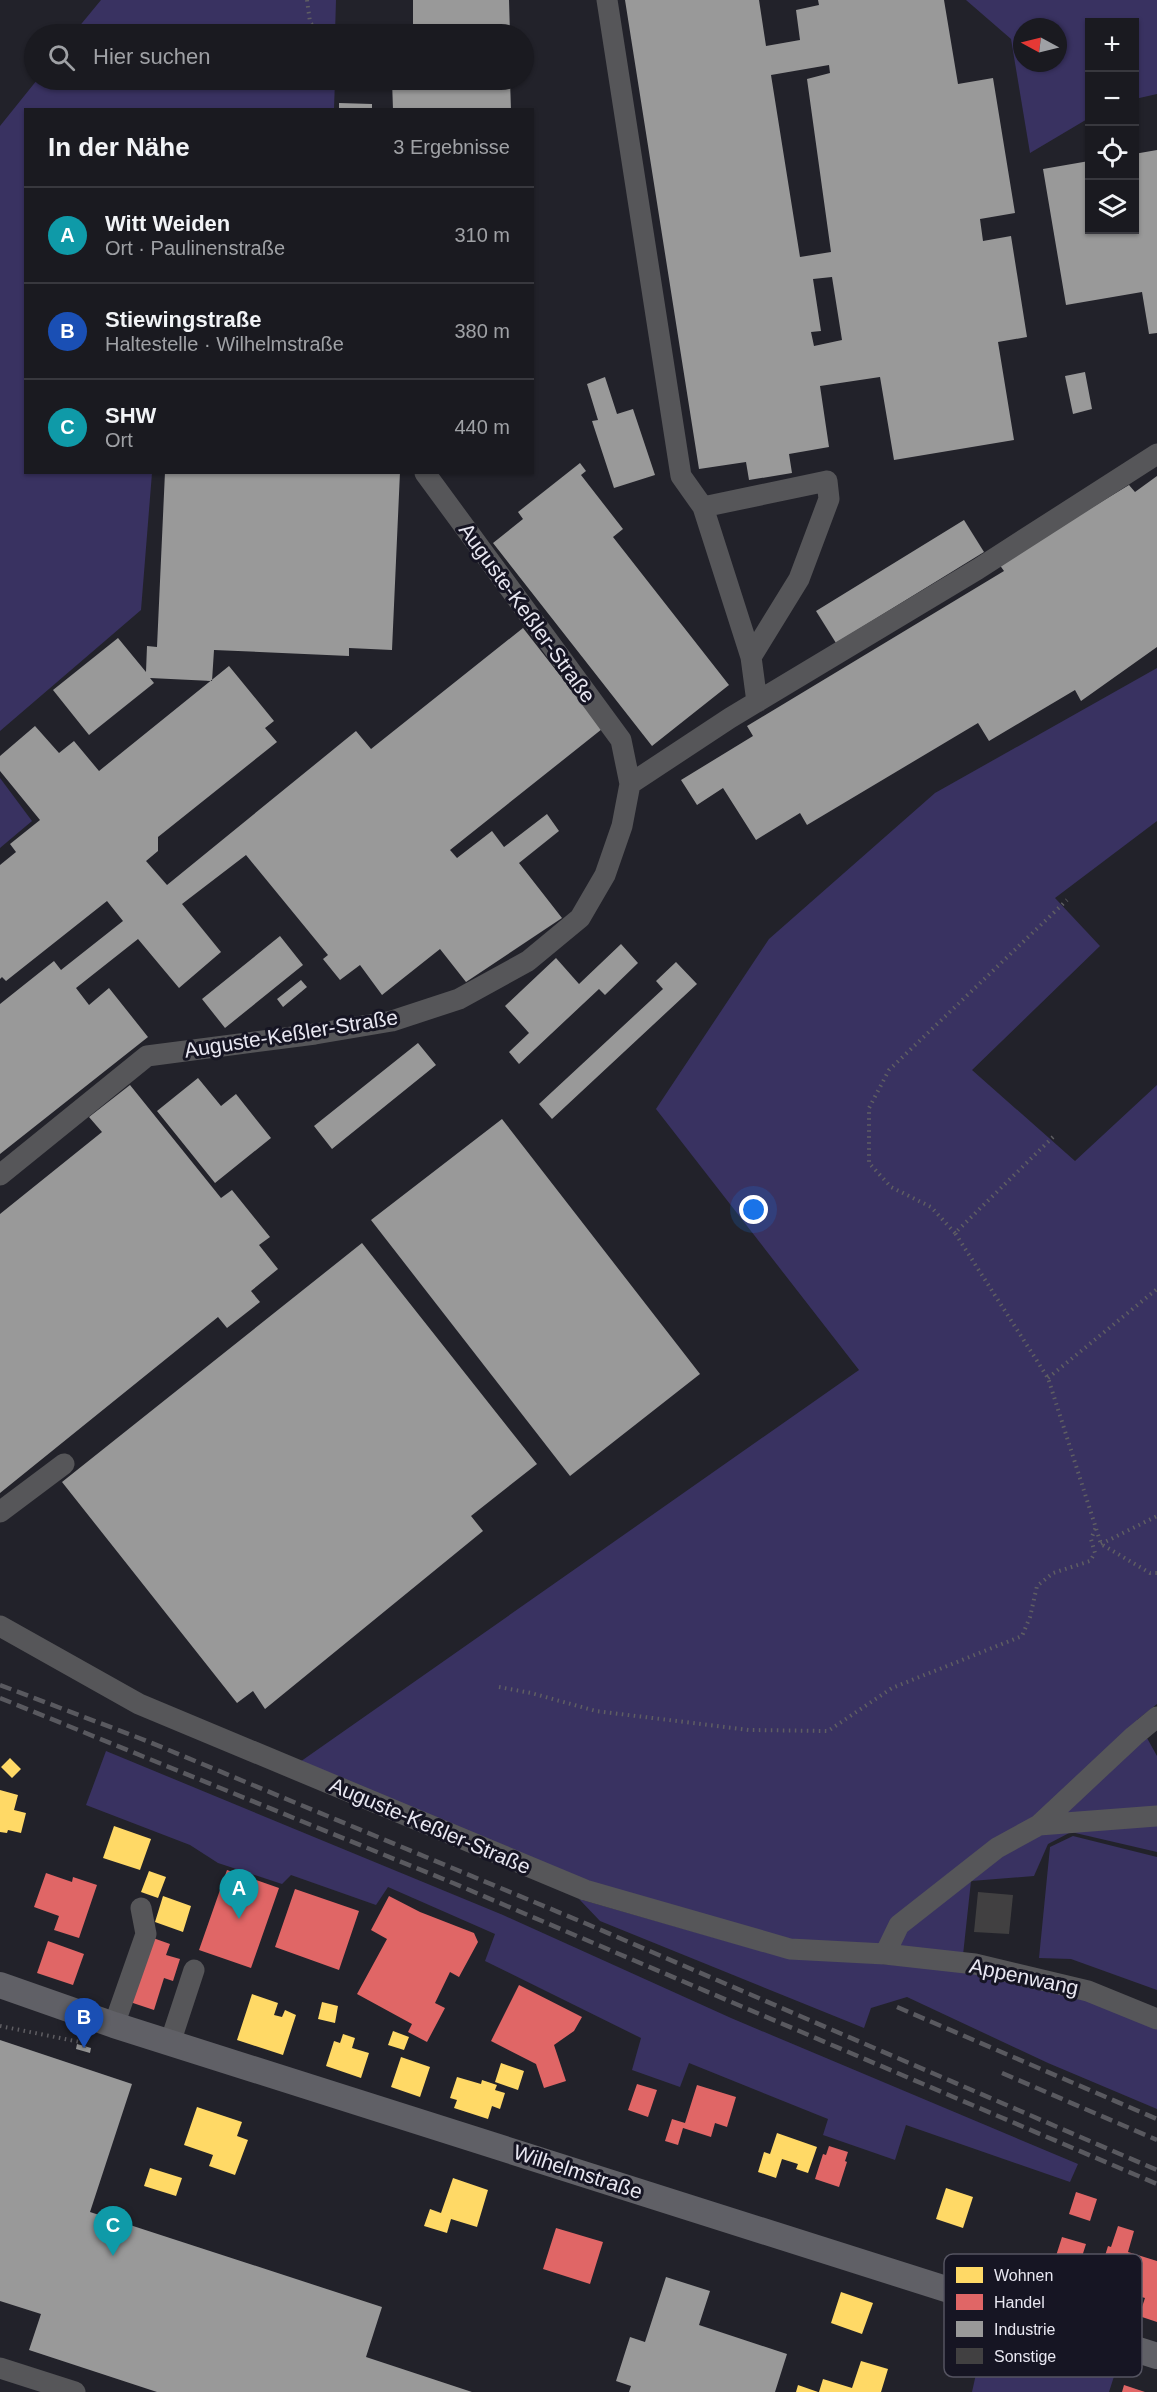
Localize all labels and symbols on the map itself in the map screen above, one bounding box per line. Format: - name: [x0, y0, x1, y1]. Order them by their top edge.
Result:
- north arrow: [1013, 18, 1067, 72]
- street label: Auguste-Keßler-Straße: [455, 519, 600, 707]
- street label: Auguste-Keßler-Straße: [182, 1005, 399, 1062]
- your location: [739, 1195, 768, 1224]
- street label: Auguste-Keßler-Straße: [326, 1773, 534, 1878]
- pin: A: [220, 1870, 258, 1919]
- street label: Appenwang: [967, 1954, 1081, 1999]
- pin: B: [64, 1998, 104, 2048]
- street label: Wilhelmstraße: [511, 2140, 646, 2203]
- pin: C: [94, 2206, 132, 2256]
- legend: [944, 2254, 1142, 2377]
- text: Wohnen: [994, 2267, 1053, 2284]
- text: Handel: [994, 2294, 1045, 2311]
- text: Industrie: [994, 2321, 1055, 2338]
- text: Sonstige: [994, 2348, 1056, 2365]

